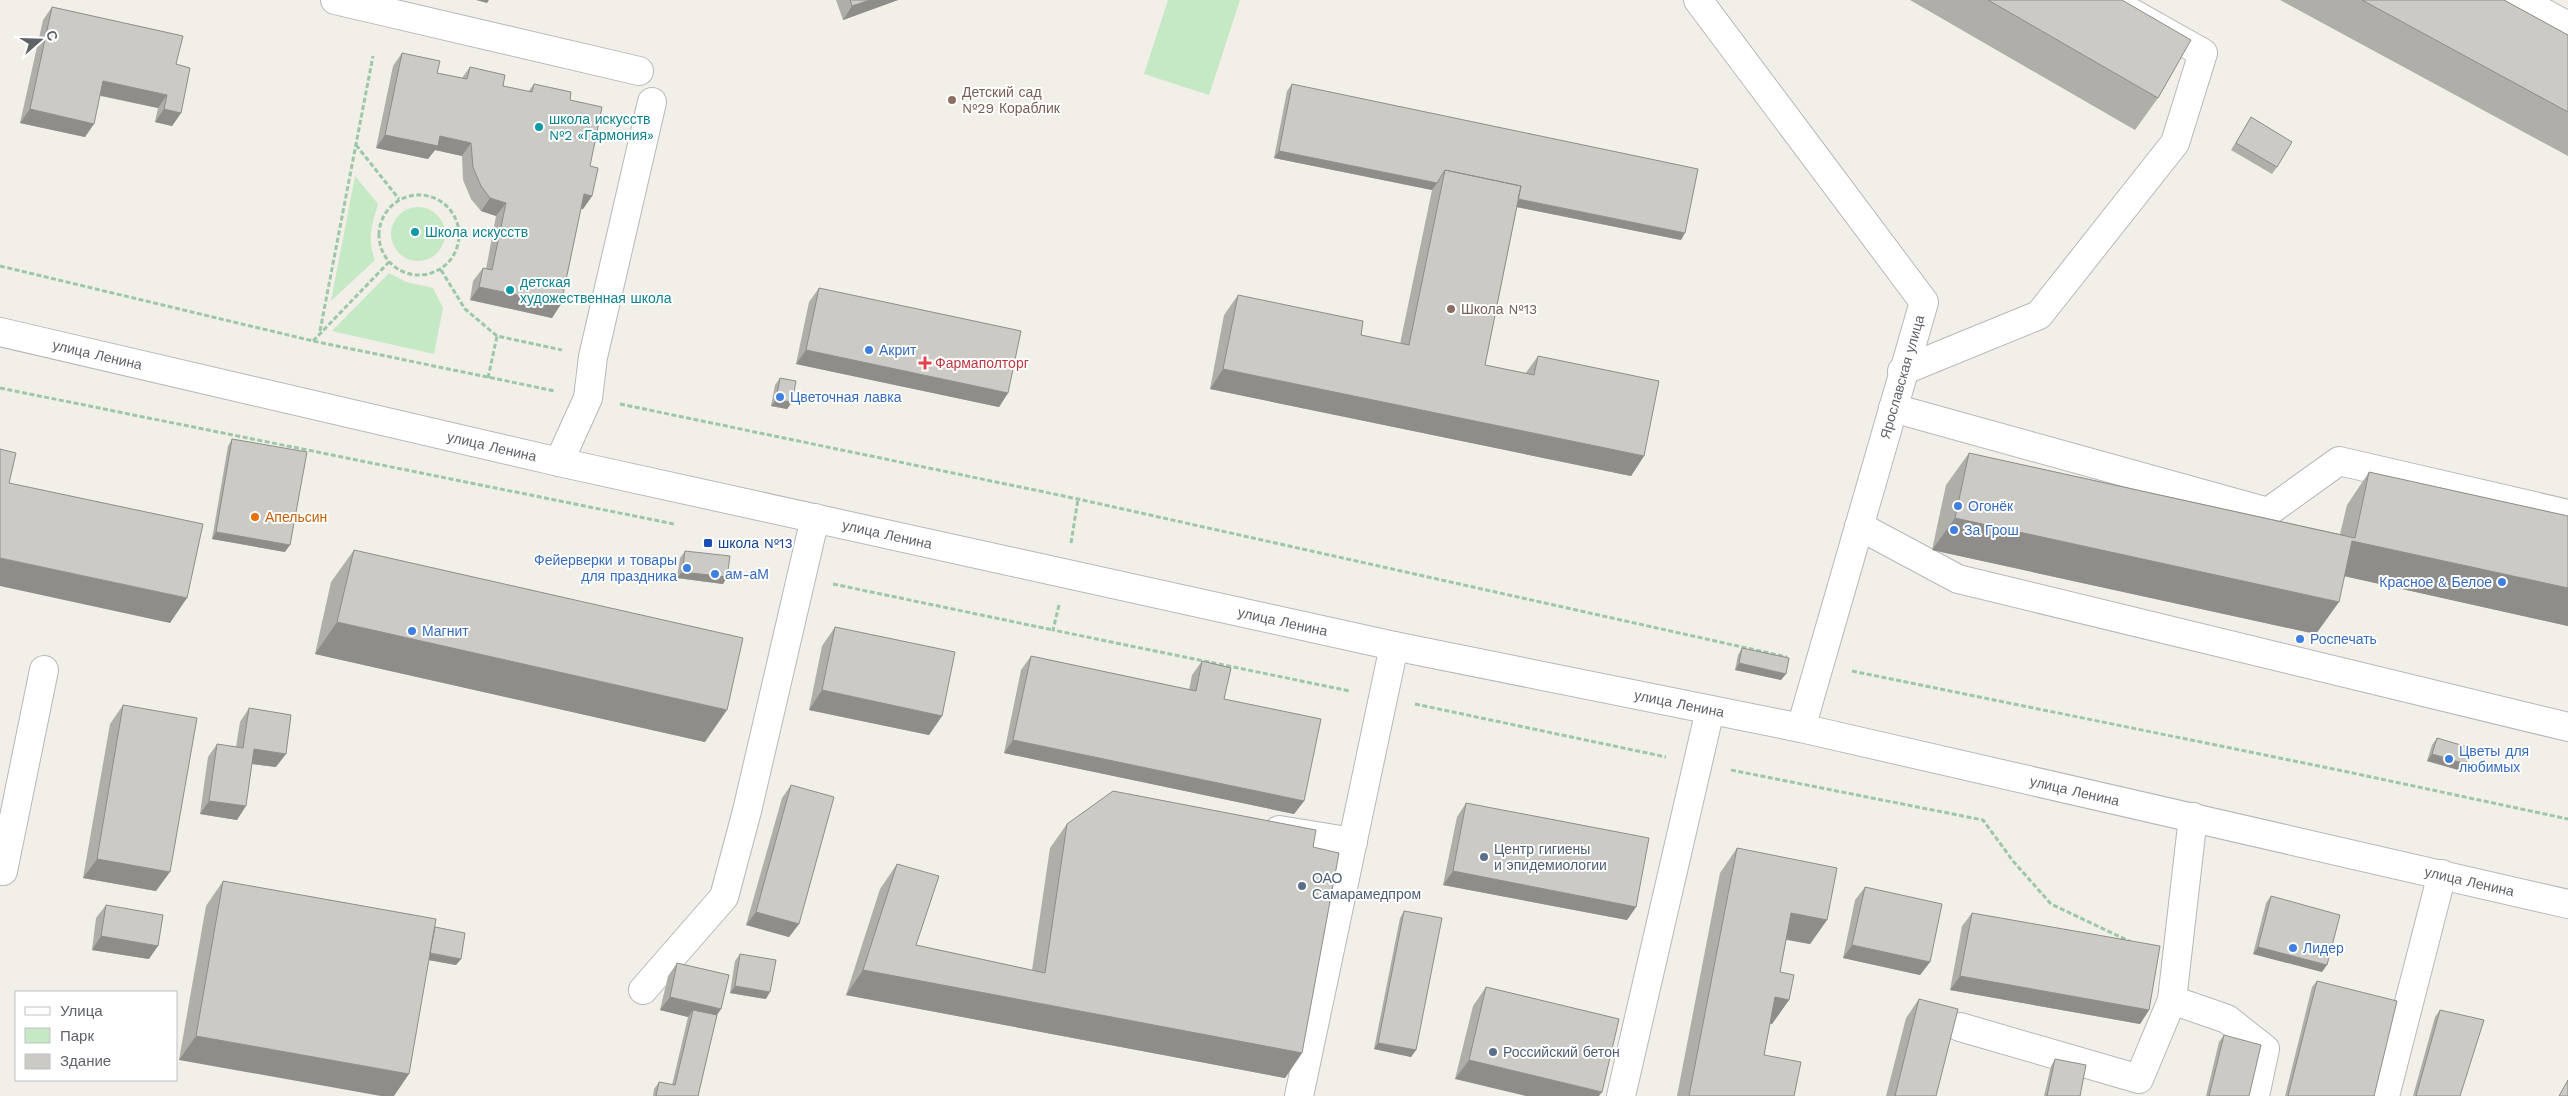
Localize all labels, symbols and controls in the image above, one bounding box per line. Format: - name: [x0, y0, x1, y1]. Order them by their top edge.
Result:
- north arrow: [15, 15, 65, 65]
- text: С: [43, 28, 61, 43]
- place label: Детский сад №29 Кораблик: [962, 84, 1061, 116]
- marker: Детский сад №29 Кораблик: [946, 94, 958, 106]
- place label: школа искусств №2 «Гармония»: [549, 111, 654, 143]
- marker: школа искусств №2 «Гармония»: [533, 121, 545, 133]
- place label: Школа искусств: [425, 224, 528, 240]
- marker: Школа искусств: [409, 226, 421, 238]
- place label: детская художественная школа: [520, 274, 672, 306]
- marker: детская художественная школа: [504, 284, 516, 296]
- place label: Школа №13: [1461, 301, 1537, 317]
- marker: Школа №13: [1445, 303, 1457, 315]
- street label: Ярославская улица: [1877, 313, 1927, 441]
- street label: улица Ленина: [51, 337, 144, 373]
- place label: Акрит: [879, 342, 917, 358]
- marker: Акрит: [863, 344, 875, 356]
- place label: Фармаполторг: [935, 355, 1029, 371]
- marker: Фармаполторг: [919, 357, 931, 369]
- place label: Цветочная лавка: [790, 389, 902, 405]
- marker: Цветочная лавка: [774, 391, 786, 403]
- street label: улица Ленина: [446, 428, 538, 465]
- place label: Огонёк: [1968, 498, 2014, 514]
- marker: Огонёк: [1952, 500, 1964, 512]
- place label: Апельсин: [265, 509, 327, 525]
- marker: Апельсин: [249, 511, 261, 523]
- street label: улица Ленина: [841, 517, 934, 552]
- place label: За Грош: [1964, 522, 2019, 538]
- marker: За Грош: [1948, 524, 1960, 536]
- place label: школа №13: [718, 535, 793, 551]
- marker: школа №13: [702, 537, 714, 549]
- place label: Фейерверки и товары для праздника: [534, 552, 677, 584]
- marker: Фейерверки и товары для праздника: [681, 562, 693, 574]
- place label: ам-аМ: [725, 566, 769, 582]
- marker: ам-аМ: [709, 568, 721, 580]
- place label: Красное & Белое: [2379, 574, 2492, 590]
- marker: Красное & Белое: [2496, 576, 2508, 588]
- street label: улица Ленина: [1236, 604, 1329, 639]
- place label: Магнит: [422, 623, 469, 639]
- marker: Магнит: [406, 625, 418, 637]
- place label: Роспечать: [2310, 631, 2377, 647]
- marker: Роспечать: [2294, 633, 2306, 645]
- street label: улица Ленина: [1633, 687, 1726, 720]
- place label: Цветы для любимых: [2459, 743, 2529, 775]
- marker: Цветы для любимых: [2443, 753, 2455, 765]
- street label: улица Ленина: [2028, 773, 2121, 809]
- place label: Центр гигиены и эпидемиологии: [1494, 841, 1607, 873]
- marker: Центр гигиены и эпидемиологии: [1478, 851, 1490, 863]
- street label: улица Ленина: [2423, 863, 2516, 899]
- place label: ОАО Самарамедпром: [1312, 870, 1421, 902]
- marker: ОАО Самарамедпром: [1296, 880, 1308, 892]
- place label: Лидер: [2303, 940, 2344, 956]
- marker: Лидер: [2287, 942, 2299, 954]
- legend: [15, 991, 178, 1081]
- text: Улица: [60, 1002, 103, 1020]
- text: Парк: [60, 1027, 94, 1045]
- place label: Российский бетон: [1503, 1044, 1620, 1060]
- marker: Российский бетон: [1487, 1046, 1499, 1058]
- text: Здание: [60, 1052, 111, 1070]

